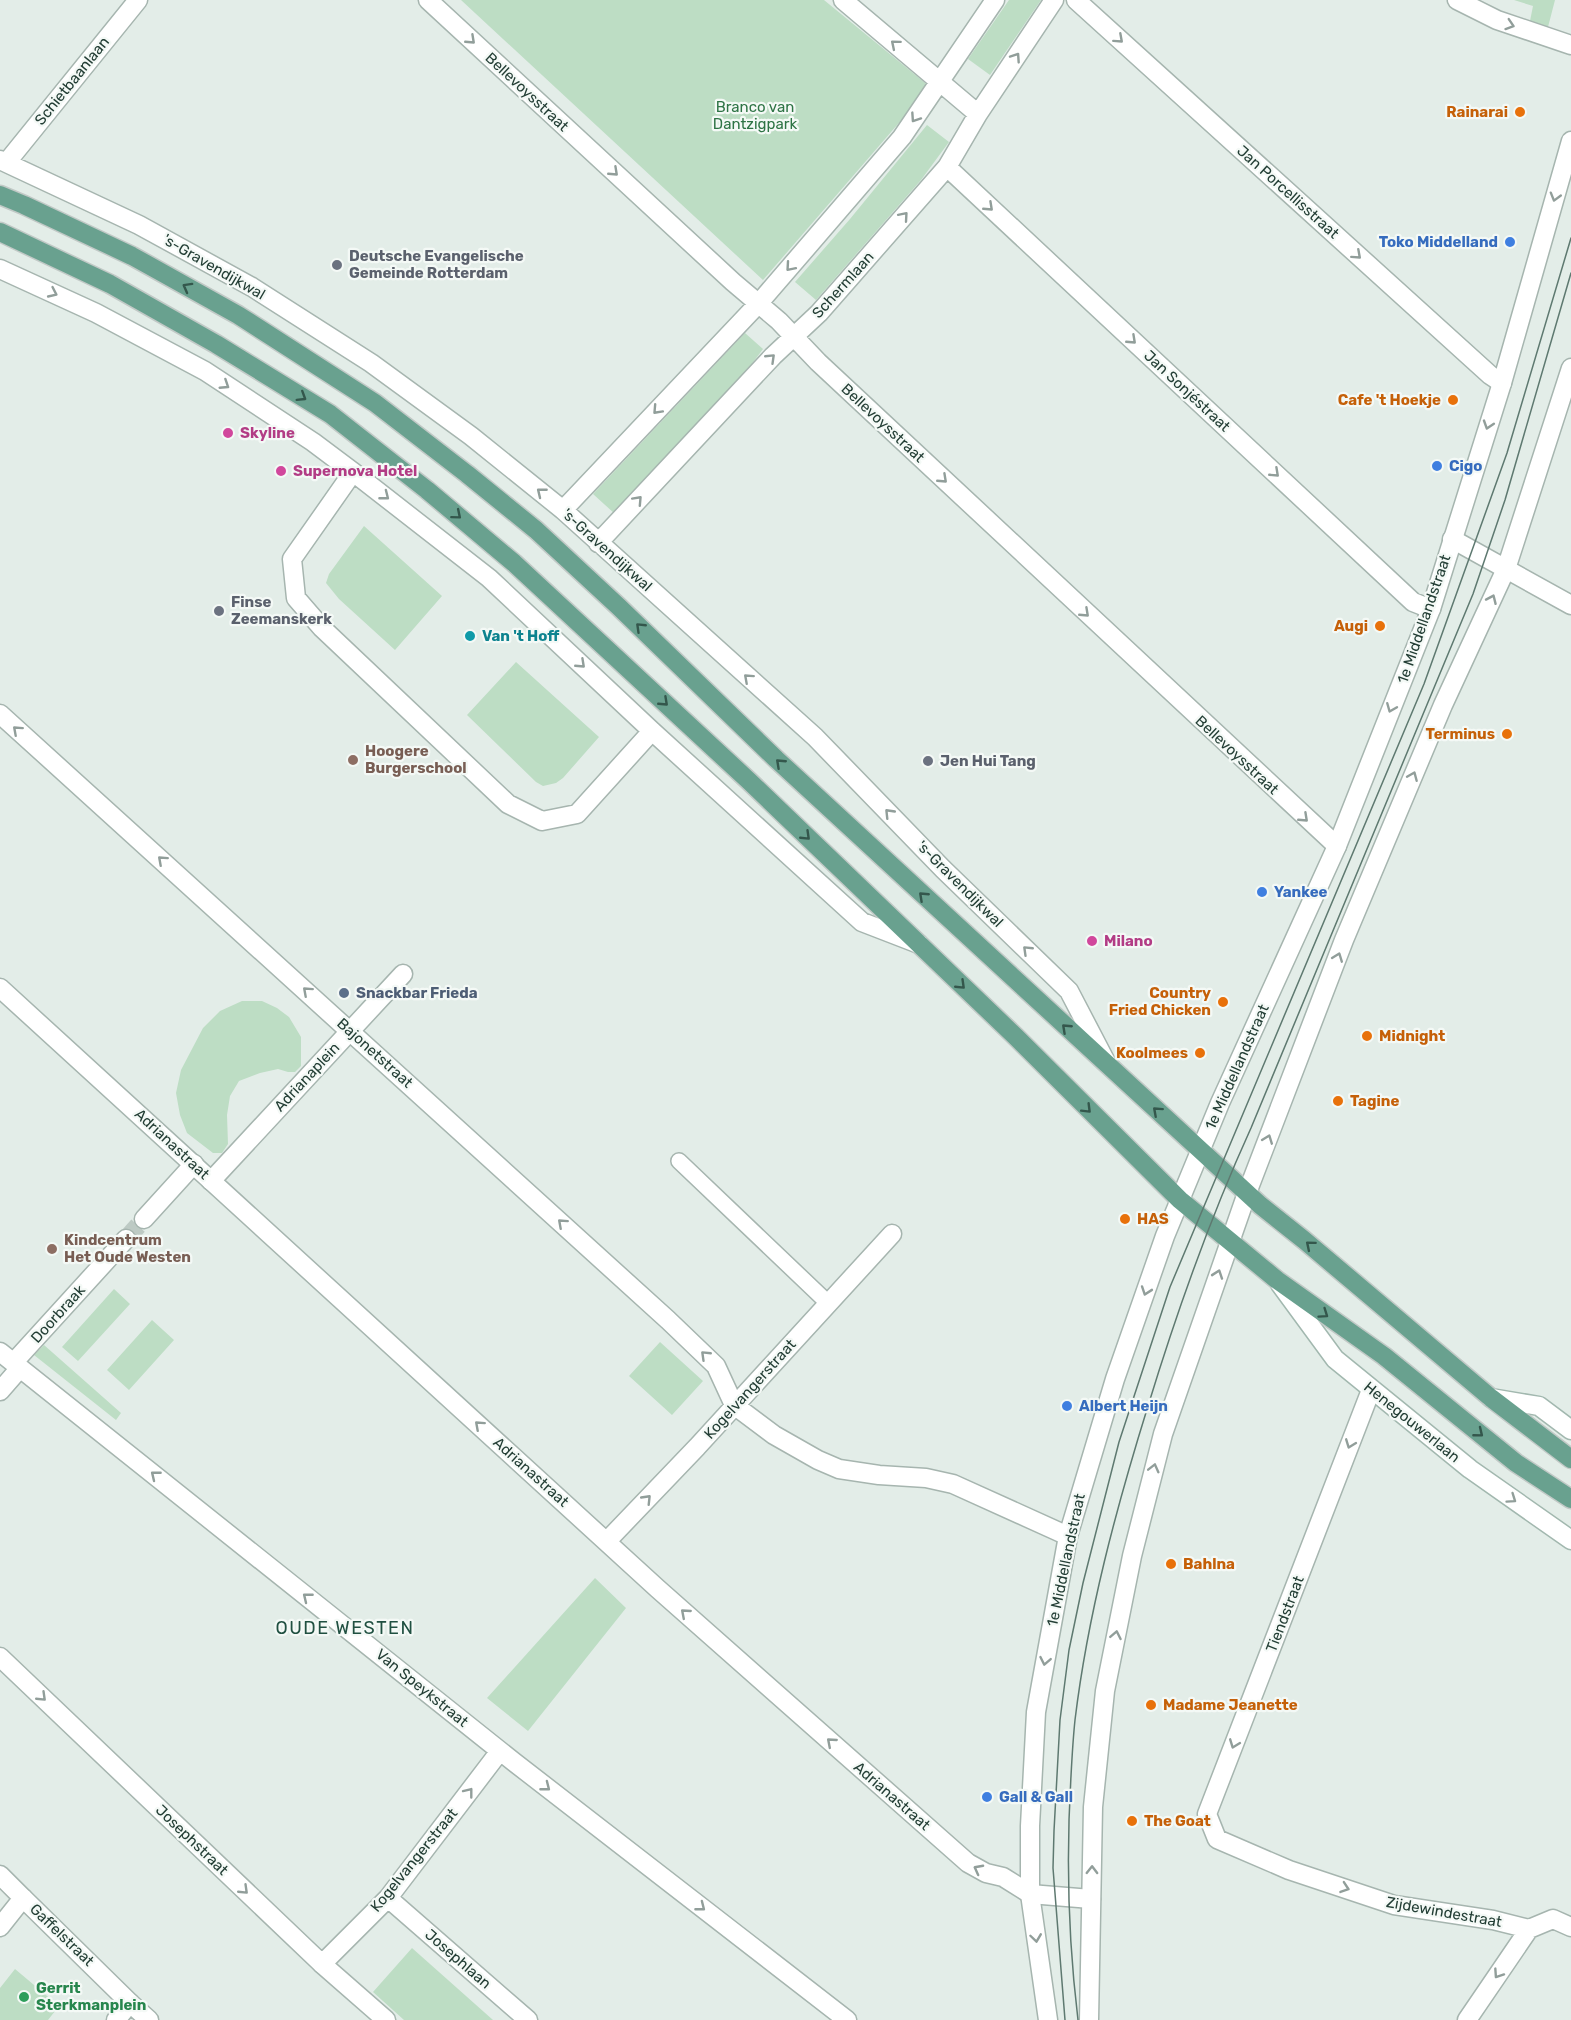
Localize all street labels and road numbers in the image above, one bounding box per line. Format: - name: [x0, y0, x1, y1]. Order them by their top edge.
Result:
- street label: Schietbaanlaan: [31, 33, 113, 129]
- street label: Bellevoysstraat: [482, 49, 572, 135]
- street label: Jan Porcellisstraat: [1233, 142, 1343, 243]
- street label: 's-Gravendijkwal: [160, 230, 268, 304]
- street label: Schermlaan: [808, 248, 878, 322]
- street label: Jan Sonjéstraat: [1140, 347, 1234, 436]
- street label: Bellevoysstraat: [838, 380, 928, 466]
- street label: 's-Gravendijkwal: [558, 505, 656, 595]
- street label: 1e Middellandstraat: [1393, 552, 1455, 686]
- street label: Bellevoysstraat: [1192, 712, 1282, 798]
- street label: 's-Gravendijkwal: [913, 837, 1007, 931]
- street label: 1e Middellandstraat: [1201, 1001, 1273, 1132]
- street label: Bajonetstraat: [333, 1014, 417, 1092]
- street label: Adrianaplein: [271, 1039, 343, 1115]
- street label: Adrianastraat: [131, 1105, 213, 1183]
- street label: Doorbraak: [27, 1281, 89, 1347]
- street label: Kogelvangerstraat: [700, 1335, 800, 1443]
- street label: Henegouwerlaan: [1360, 1378, 1464, 1466]
- street label: Adrianastraat: [490, 1433, 573, 1511]
- street label: 1e Middellandstraat: [1043, 1492, 1089, 1628]
- street label: Tiendstraat: [1262, 1573, 1308, 1655]
- street label: Van Speykstraat: [372, 1645, 472, 1731]
- street label: Adrianastraat: [850, 1758, 934, 1834]
- street label: Josephstraat: [152, 1801, 232, 1879]
- street label: Kogelvangerstraat: [367, 1804, 461, 1915]
- street label: Zijdewindestraat: [1385, 1893, 1503, 1931]
- street label: Gaffelstraat: [26, 1900, 98, 1970]
- street label: Josephlaan: [421, 1925, 495, 1993]

